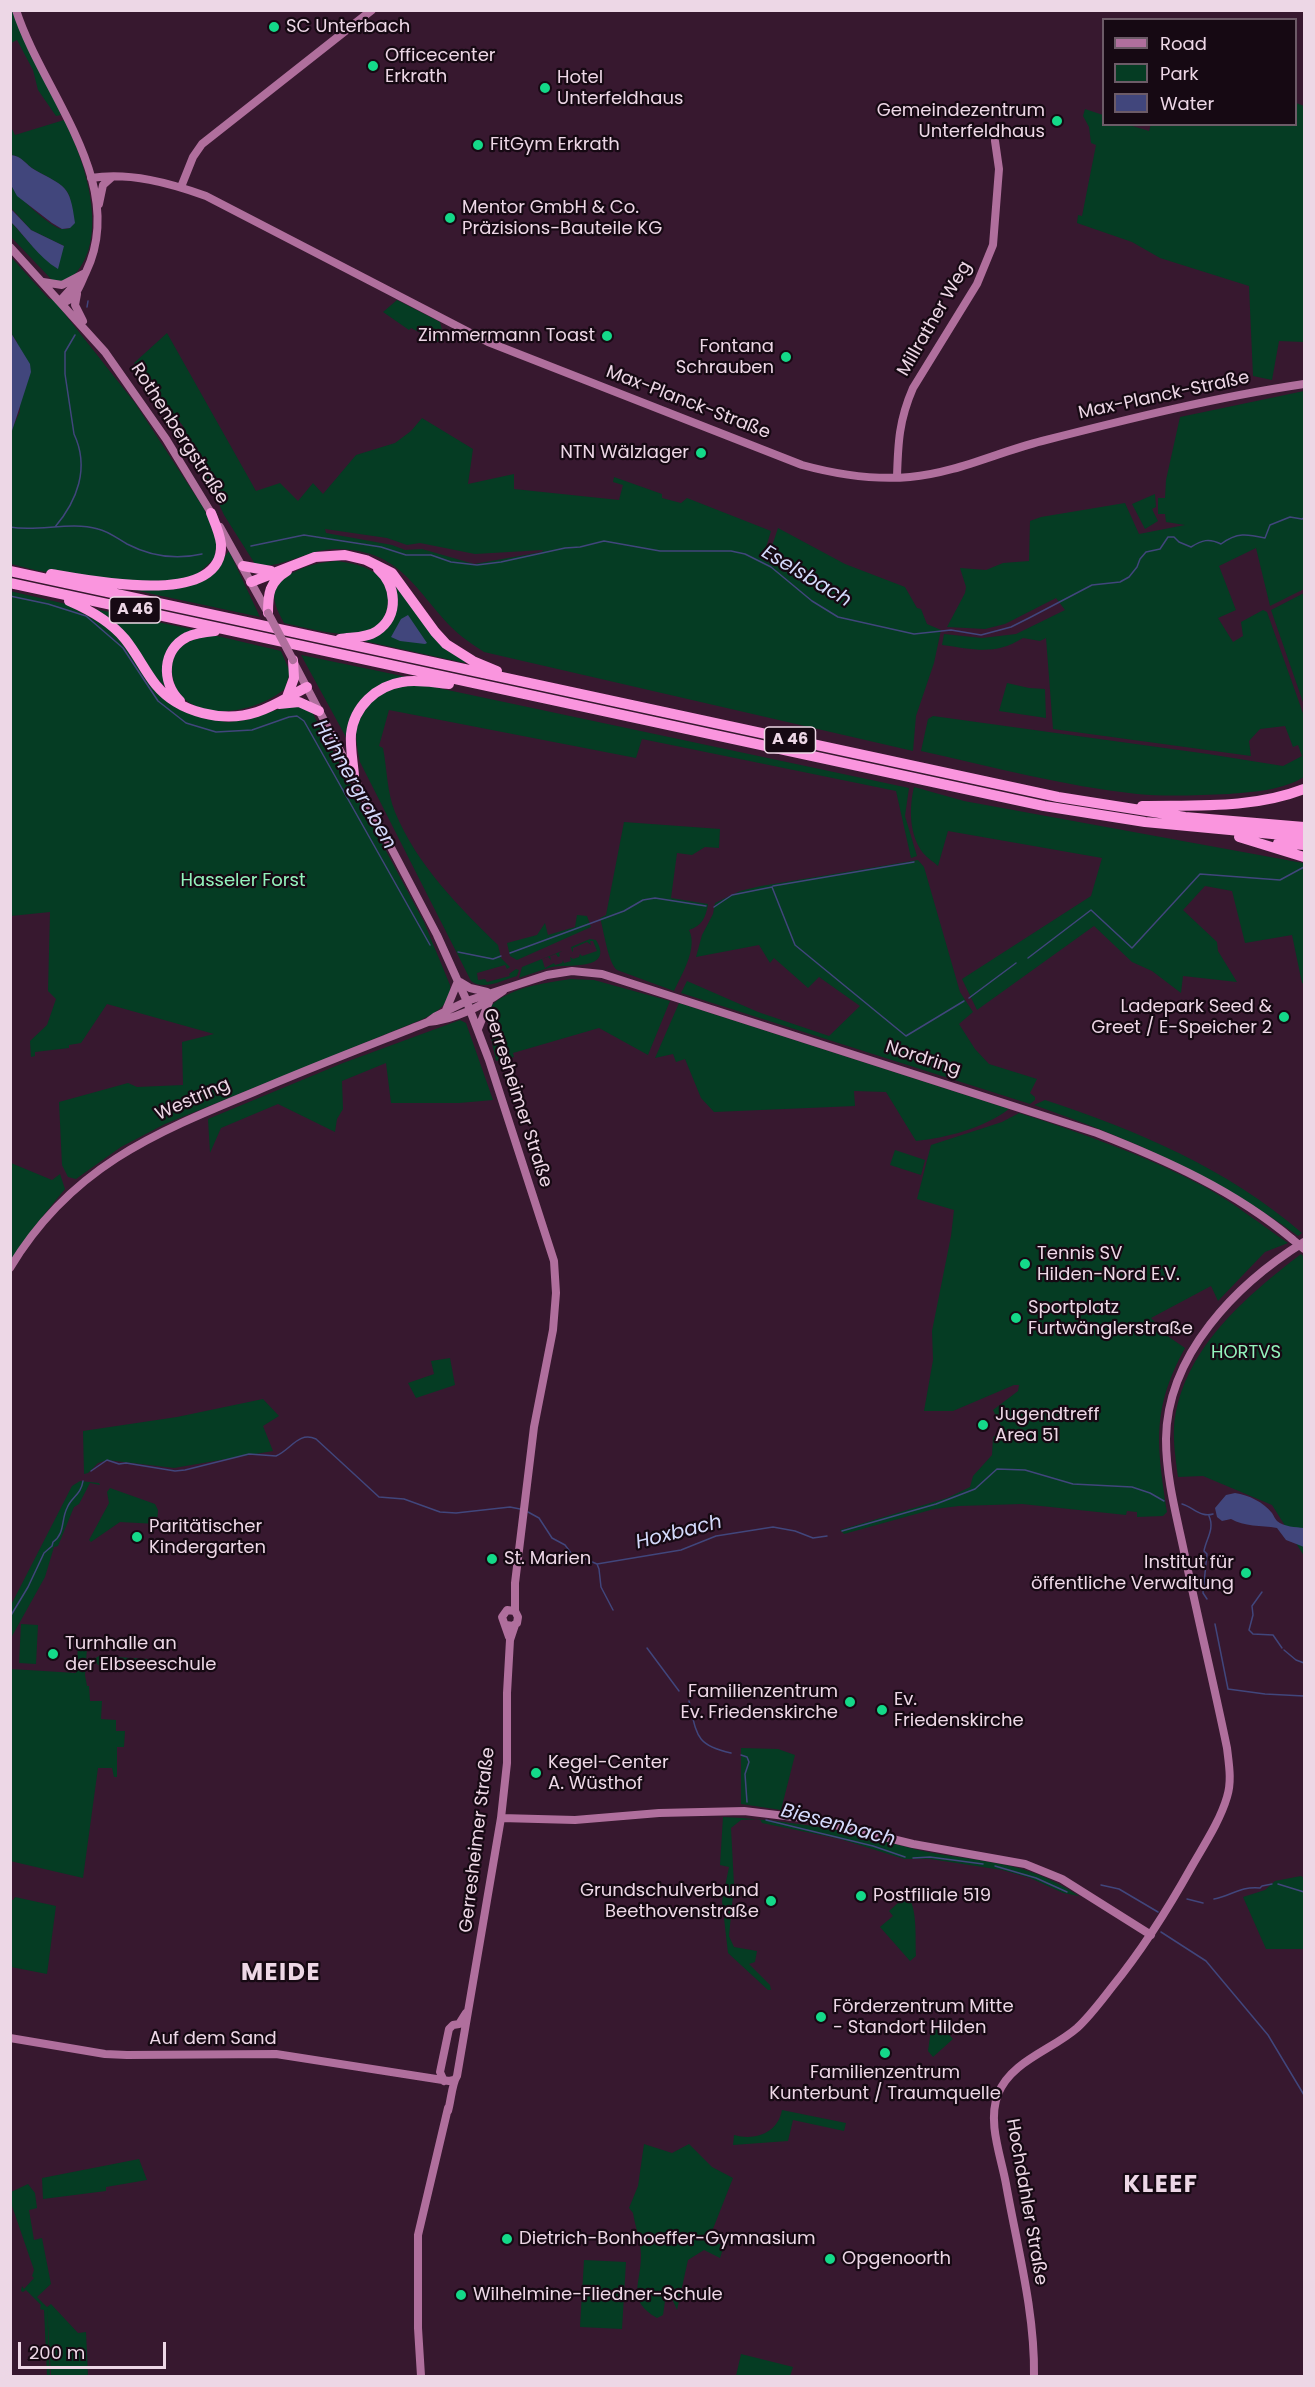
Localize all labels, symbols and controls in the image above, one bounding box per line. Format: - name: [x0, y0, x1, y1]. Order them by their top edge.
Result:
- place label: SC Unterbach: [286, 16, 410, 38]
- legend: [1102, 18, 1297, 126]
- marker: SC Unterbach: [267, 20, 281, 34]
- text: Road: [1160, 31, 1207, 56]
- place label: Officecenter Erkrath: [385, 45, 496, 88]
- marker: Officecenter Erkrath: [366, 59, 380, 73]
- text: Park: [1160, 61, 1199, 86]
- place label: Hotel Unterfeldhaus: [557, 67, 683, 110]
- marker: Hotel Unterfeldhaus: [538, 81, 552, 95]
- text: Water: [1160, 91, 1214, 116]
- place label: Gemeindezentrum Unterfeldhaus: [877, 100, 1045, 142]
- marker: Gemeindezentrum Unterfeldhaus: [1050, 114, 1064, 128]
- place label: FitGym Erkrath: [490, 134, 620, 156]
- marker: FitGym Erkrath: [471, 138, 485, 152]
- place label: Mentor GmbH & Co. Präzisions-Bauteile KG: [462, 197, 662, 240]
- marker: Mentor GmbH & Co. Präzisions-Bauteile KG: [443, 211, 457, 225]
- street label: Millrather Weg: [893, 258, 977, 380]
- place label: Zimmermann Toast: [418, 325, 595, 347]
- marker: Zimmermann Toast: [600, 329, 614, 343]
- place label: Fontana Schrauben: [676, 336, 774, 378]
- marker: Fontana Schrauben: [779, 350, 793, 364]
- street label: Rothenbergstraße: [125, 359, 233, 509]
- street label: Max-Planck-Straße: [603, 362, 773, 444]
- street label: Max-Planck-Straße: [1077, 367, 1251, 425]
- place label: NTN Wälzlager: [560, 442, 689, 464]
- marker: NTN Wälzlager: [694, 446, 708, 460]
- water label: Eselsbach: [757, 541, 855, 613]
- road number: A 46: [110, 597, 160, 623]
- water label: Hühnergraben: [307, 716, 401, 854]
- road number: A 46: [764, 727, 816, 753]
- park label: Hasseler Forst: [181, 870, 305, 892]
- place label: Ladepark Seed & Greet / E-Speicher 2: [1091, 996, 1272, 1038]
- street label: Gerresheimer Straße: [478, 1006, 556, 1190]
- marker: Ladepark Seed & Greet / E-Speicher 2: [1277, 1010, 1291, 1024]
- street label: Nordring: [883, 1037, 963, 1081]
- street label: Westring: [152, 1074, 234, 1126]
- place label: Tennis SV Hilden-Nord E.V.: [1037, 1243, 1180, 1286]
- marker: Tennis SV Hilden-Nord E.V.: [1018, 1257, 1032, 1271]
- place label: Sportplatz Furtwänglerstraße: [1028, 1297, 1193, 1340]
- marker: Sportplatz Furtwänglerstraße: [1009, 1311, 1023, 1325]
- park label: HORTVS: [1211, 1342, 1281, 1364]
- place label: Jugendtreff Area 51: [995, 1404, 1099, 1446]
- marker: Jugendtreff Area 51: [976, 1418, 990, 1432]
- water label: Hoxbach: [633, 1511, 725, 1555]
- place label: Paritätischer Kindergarten: [149, 1516, 266, 1558]
- marker: Paritätischer Kindergarten: [130, 1530, 144, 1544]
- place label: St. Marien: [504, 1548, 591, 1570]
- marker: St. Marien: [485, 1552, 499, 1566]
- place label: Institut für öffentliche Verwaltung: [1031, 1552, 1234, 1594]
- marker: Institut für öffentliche Verwaltung: [1239, 1566, 1253, 1580]
- place label: Turnhalle an der Elbseeschule: [65, 1633, 216, 1676]
- marker: Turnhalle an der Elbseeschule: [46, 1647, 60, 1661]
- place label: Familienzentrum Ev. Friedenskirche: [680, 1681, 838, 1724]
- place label: Ev. Friedenskirche: [894, 1689, 1024, 1732]
- marker: Familienzentrum Ev. Friedenskirche: [843, 1695, 857, 1709]
- marker: Ev. Friedenskirche: [875, 1703, 889, 1717]
- street label: Gerresheimer Straße: [456, 1746, 500, 1934]
- place label: Kegel-Center A. Wüsthof: [548, 1752, 669, 1794]
- marker: Kegel-Center A. Wüsthof: [529, 1766, 543, 1780]
- water label: Biesenbach: [778, 1799, 898, 1853]
- place label: Grundschulverbund Beethovenstraße: [580, 1880, 759, 1922]
- place label: Postfiliale 519: [873, 1885, 991, 1907]
- marker: Postfiliale 519: [854, 1889, 868, 1903]
- marker: Grundschulverbund Beethovenstraße: [764, 1894, 778, 1908]
- district label: MEIDE: [241, 1960, 321, 1988]
- place label: Förderzentrum Mitte - Standort Hilden: [833, 1996, 1014, 2038]
- marker: Förderzentrum Mitte - Standort Hilden: [814, 2010, 828, 2024]
- street label: Auf dem Sand: [149, 2028, 277, 2050]
- marker: Familienzentrum Kunterbunt / Traumquelle: [878, 2046, 892, 2060]
- place label: Familienzentrum Kunterbunt / Traumquelle: [769, 2062, 1001, 2104]
- street label: Hochdahler Straße: [1001, 2117, 1051, 2287]
- district label: KLEEF: [1124, 2172, 1198, 2200]
- place label: Dietrich-Bonhoeffer-Gymnasium: [519, 2228, 816, 2250]
- marker: Dietrich-Bonhoeffer-Gymnasium: [500, 2232, 514, 2246]
- place label: Opgenoorth: [842, 2248, 951, 2270]
- marker: Opgenoorth: [823, 2252, 837, 2266]
- place label: Wilhelmine-Fliedner-Schule: [473, 2284, 723, 2306]
- marker: Wilhelmine-Fliedner-Schule: [454, 2288, 468, 2302]
- scale bar: [21, 2330, 170, 2368]
- text: 200 m: [29, 2340, 85, 2365]

